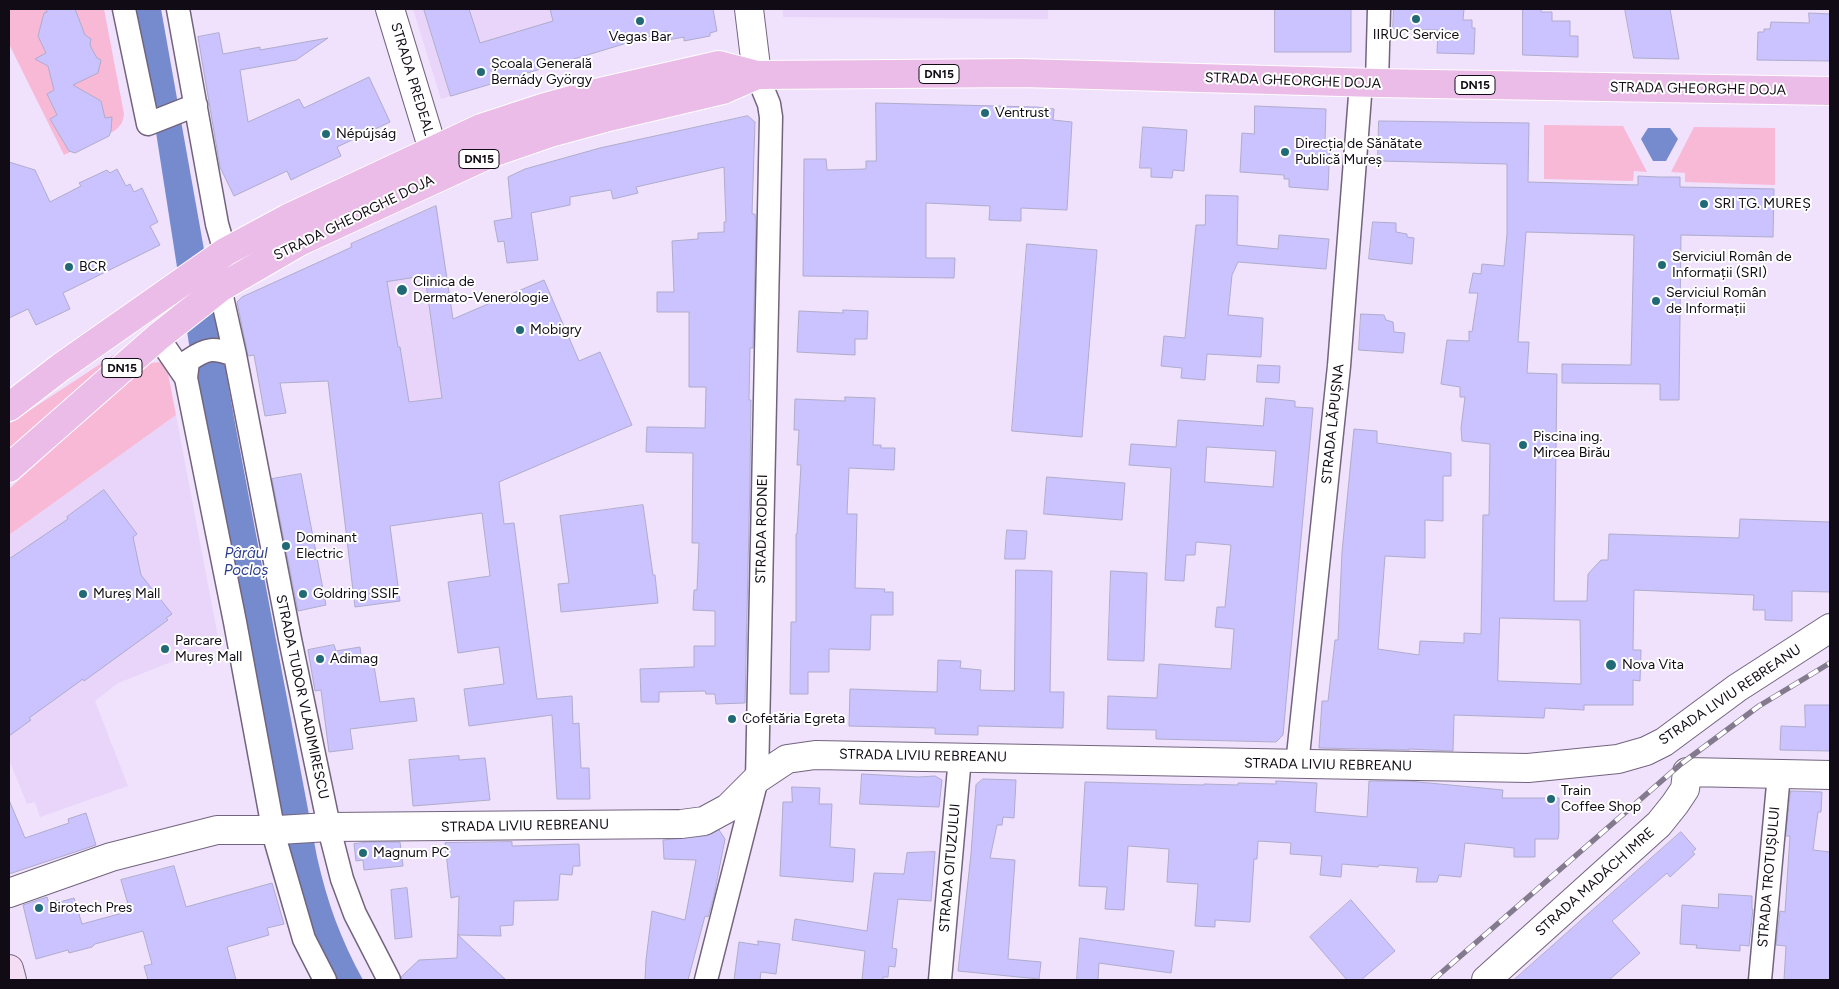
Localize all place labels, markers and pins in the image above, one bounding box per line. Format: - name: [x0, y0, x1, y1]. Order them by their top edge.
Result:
- marker: IIRUC Service: [1410, 13, 1422, 25]
- marker: Vegas Bar: [634, 15, 646, 27]
- place label: IIRUC Service: [1373, 27, 1459, 43]
- place label: Vegas Bar: [609, 29, 671, 45]
- place label: Școala Generală Bernády György: [491, 56, 592, 88]
- marker: Școala Generală Bernády György: [475, 66, 487, 78]
- place label: Ventrust: [995, 105, 1049, 121]
- marker: Ventrust: [979, 107, 991, 119]
- place label: Népújság: [336, 126, 396, 142]
- marker: Népújság: [320, 128, 332, 140]
- place label: Direcția de Sănătate Publică Mureș: [1295, 136, 1422, 168]
- marker: Direcția de Sănătate Publică Mureș: [1279, 146, 1291, 158]
- place label: SRI TG. MUREȘ: [1714, 196, 1811, 212]
- marker: SRI TG. MUREȘ: [1698, 198, 1710, 210]
- place label: Serviciul Român de Informații (SRI): [1672, 249, 1792, 282]
- place label: BCR: [79, 259, 106, 275]
- marker: Serviciul Român de Informații (SRI): [1656, 259, 1668, 271]
- marker: BCR: [63, 261, 75, 273]
- place label: Clinica de Dermato-Venerologie: [413, 274, 549, 306]
- marker: Clinica de Dermato-Venerologie: [395, 283, 409, 297]
- place label: Serviciul Român de Informații: [1666, 285, 1766, 318]
- marker: Serviciul Român de Informații: [1650, 295, 1662, 307]
- place label: Mobigry: [530, 322, 582, 338]
- marker: Mobigry: [514, 324, 526, 336]
- place label: Piscina ing. Mircea Birău: [1533, 429, 1610, 462]
- marker: Piscina ing. Mircea Birău: [1517, 439, 1529, 451]
- place label: Dominant Electric: [296, 530, 357, 562]
- marker: Dominant Electric: [280, 540, 292, 552]
- place label: Mureș Mall: [93, 586, 160, 602]
- place label: Goldring SSIF: [313, 586, 399, 602]
- marker: Mureș Mall: [77, 588, 89, 600]
- marker: Goldring SSIF: [297, 588, 309, 600]
- place label: Parcare Mureș Mall: [175, 633, 242, 666]
- marker: Parcare Mureș Mall: [159, 643, 171, 655]
- place label: Adimag: [330, 651, 378, 667]
- marker: Adimag: [314, 653, 326, 665]
- place label: Nova Vita: [1622, 657, 1684, 673]
- marker: Nova Vita: [1604, 658, 1618, 672]
- place label: Cofetăria Egreta: [742, 711, 845, 727]
- marker: Cofetăria Egreta: [726, 713, 738, 725]
- place label: Train Coffee Shop: [1561, 783, 1641, 816]
- marker: Train Coffee Shop: [1545, 793, 1557, 805]
- place label: Magnum PC: [373, 845, 449, 861]
- marker: Magnum PC: [357, 847, 369, 859]
- place label: Birotech Pres: [49, 900, 132, 916]
- marker: Birotech Pres: [33, 902, 45, 914]

